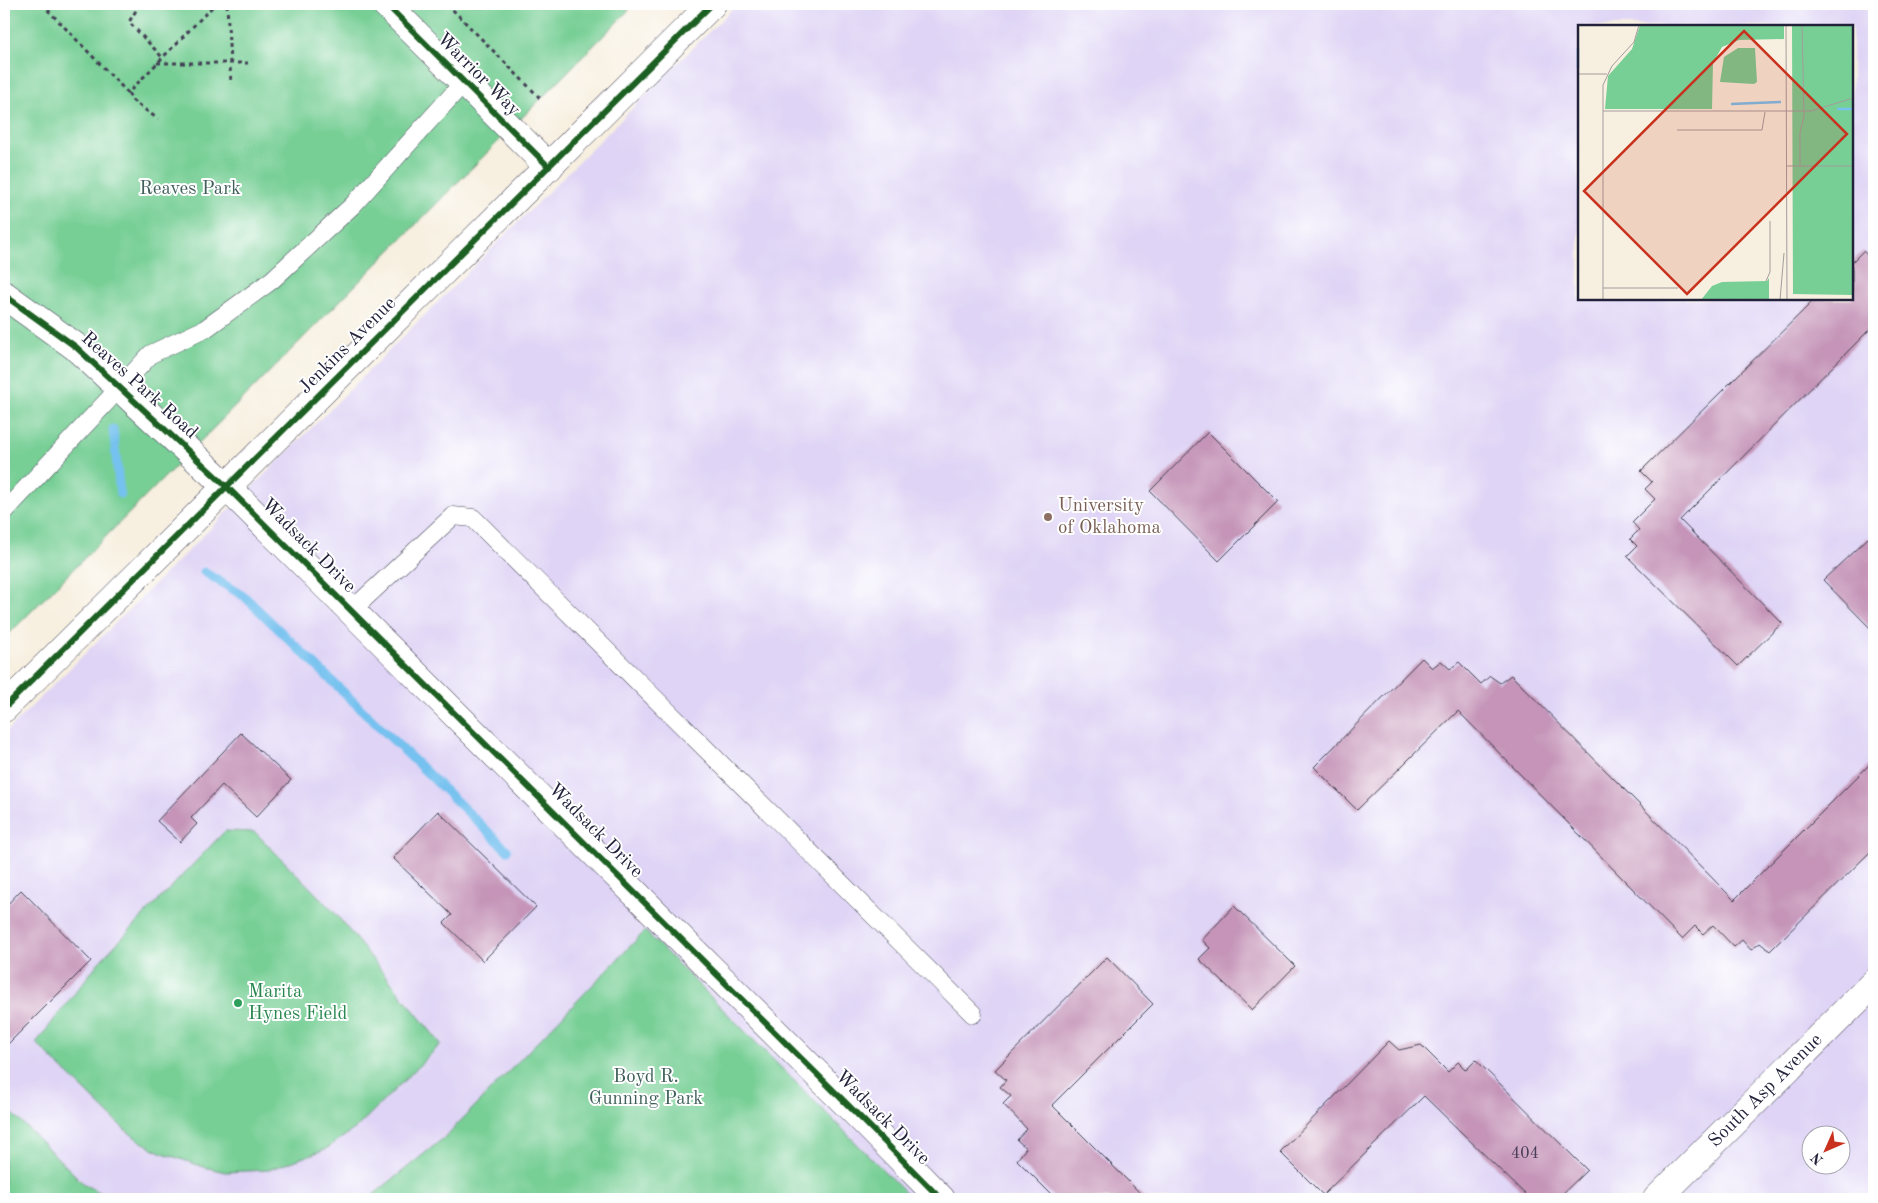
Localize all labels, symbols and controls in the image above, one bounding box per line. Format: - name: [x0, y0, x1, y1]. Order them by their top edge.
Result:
- inset map: [1578, 25, 1853, 300]
- street label: Warrior Way: [433, 30, 523, 120]
- park label: Reaves Park: [139, 180, 241, 199]
- street label: Jenkins Avenue: [296, 294, 400, 398]
- street label: Reaves Park Road: [77, 329, 201, 443]
- street label: Wadsack Drive: [257, 495, 359, 597]
- place label: University of Oklahoma: [1058, 497, 1162, 538]
- marker: University of Oklahoma: [1042, 511, 1054, 523]
- street label: Wadsack Drive: [544, 780, 646, 882]
- place label: Marita Hynes Field: [248, 983, 347, 1024]
- marker: Marita Hynes Field: [232, 997, 244, 1009]
- street label: South Asp Avenue: [1706, 1031, 1826, 1151]
- street label: Wadsack Drive: [831, 1067, 933, 1169]
- park label: Boyd R. Gunning Park: [589, 1068, 703, 1109]
- north arrow: [1800, 1126, 1850, 1176]
- house number: 404: [1511, 1146, 1539, 1162]
- text: N: [1809, 1150, 1826, 1167]

